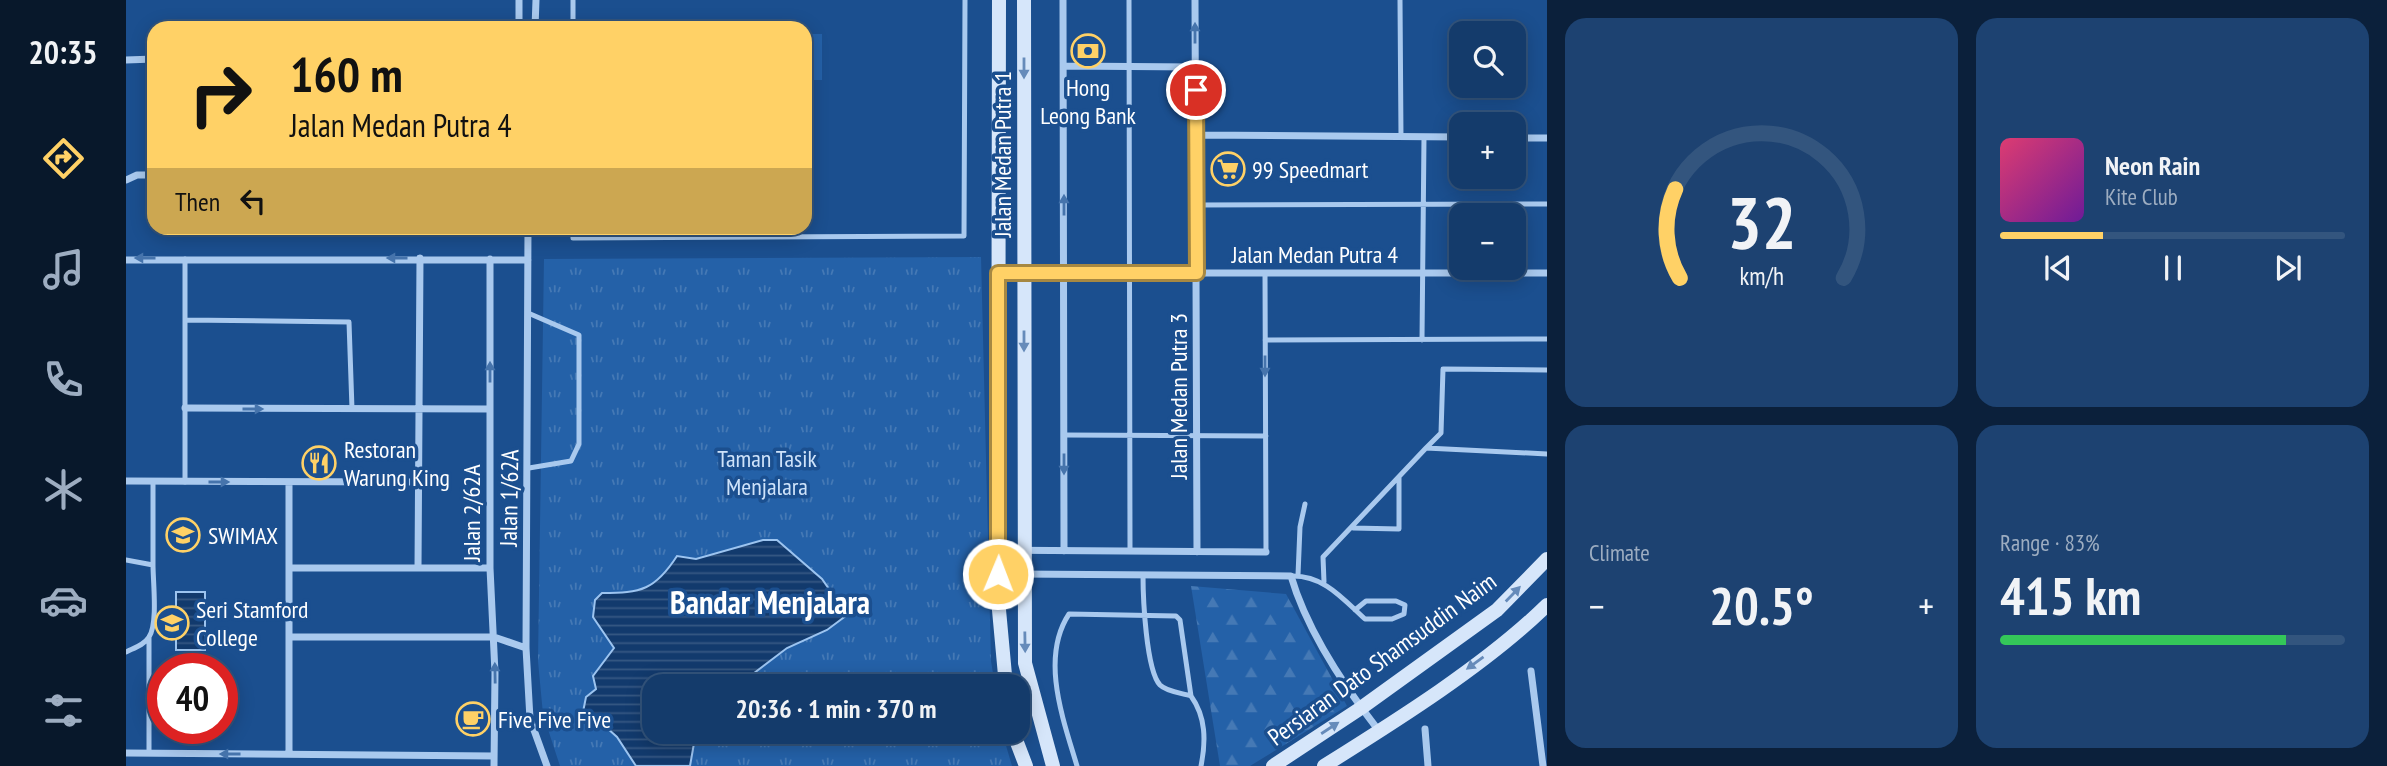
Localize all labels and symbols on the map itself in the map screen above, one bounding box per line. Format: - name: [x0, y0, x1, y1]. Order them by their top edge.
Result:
- one-way arrow: [1189, 22, 1201, 44]
- bank icon: Hong Leong Bank: [1069, 32, 1107, 70]
- one-way arrow: [1018, 57, 1030, 79]
- pin: [1166, 60, 1226, 120]
- street label: Jalan Medan Putra 1: [987, 71, 1018, 238]
- place label: Hong Leong Bank: [1040, 72, 1137, 131]
- supermarket icon: 99 Speedmart: [1209, 150, 1247, 188]
- place label: 99 Speedmart: [1252, 154, 1369, 185]
- one-way arrow: [1058, 193, 1070, 215]
- street label: Jalan Medan Putra 4: [1231, 239, 1398, 270]
- one-way arrow: [134, 252, 156, 264]
- one-way arrow: [386, 252, 408, 264]
- street label: Jalan Medan Putra 3: [1163, 313, 1194, 480]
- one-way arrow: [1019, 330, 1030, 352]
- one-way arrow: [1259, 355, 1271, 377]
- one-way arrow: [484, 361, 496, 383]
- one-way arrow: [242, 403, 264, 415]
- place label: Restoran Warung King: [344, 434, 450, 493]
- park label: Taman Tasik Menjalara: [717, 443, 817, 502]
- restaurant icon: Restoran Warung King: [300, 444, 338, 482]
- street label: Jalan 1/62A: [493, 449, 525, 548]
- one-way arrow: [1058, 453, 1070, 475]
- street label: Jalan 2/62A: [456, 464, 487, 563]
- one-way arrow: [208, 476, 230, 488]
- school or university icon: SWIMAX: [164, 516, 202, 554]
- place label: SWIMAX: [208, 520, 278, 551]
- position arrow: [961, 537, 1035, 611]
- street label: Persiaran Dato Shamsuddin Naim: [1262, 566, 1502, 752]
- district label: Bandar Menjalara: [670, 581, 870, 623]
- one-way arrow: [1504, 586, 1520, 603]
- place label: Seri Stamford College: [196, 594, 308, 653]
- school or university icon: Seri Stamford College: [153, 604, 191, 642]
- one-way arrow: [1019, 631, 1030, 653]
- speed limit sign: 40: [147, 653, 238, 744]
- one-way arrow: [1466, 656, 1484, 670]
- one-way arrow: [489, 662, 500, 684]
- cafe icon: Five Five Five: [454, 700, 492, 738]
- place label: Five Five Five: [498, 704, 611, 735]
- one-way arrow: [1320, 722, 1339, 735]
- one-way arrow: [219, 748, 241, 760]

